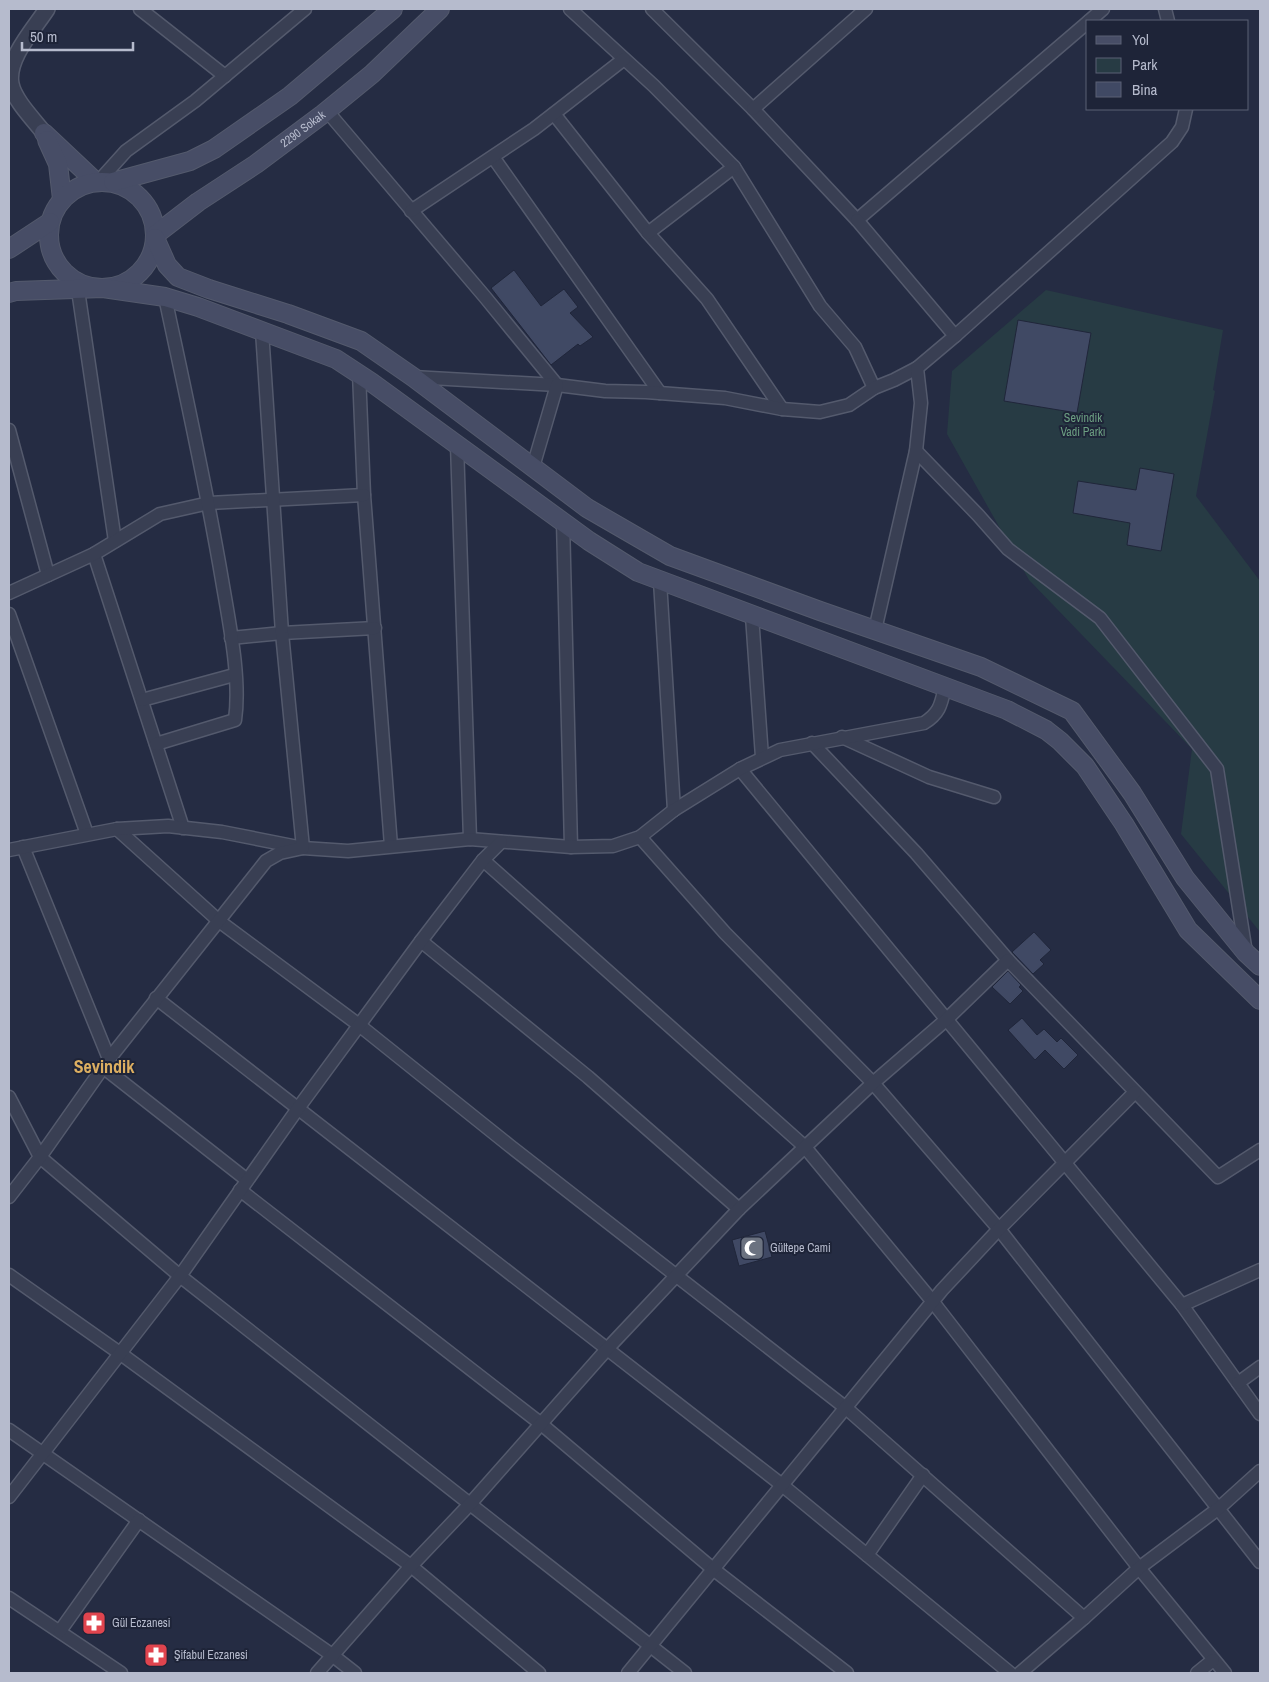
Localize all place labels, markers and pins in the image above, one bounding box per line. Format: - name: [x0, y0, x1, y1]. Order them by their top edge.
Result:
- mosque icon: Gültepe Cami: [739, 1235, 765, 1261]
- place label: Gültepe Cami: [770, 1240, 831, 1256]
- pharmacy icon: Gül Eczanesi: [81, 1610, 107, 1636]
- place label: Gül Eczanesi: [112, 1615, 171, 1631]
- pharmacy icon: Şifabul Eczanesi: [143, 1642, 169, 1668]
- place label: Şifabul Eczanesi: [174, 1647, 248, 1663]

